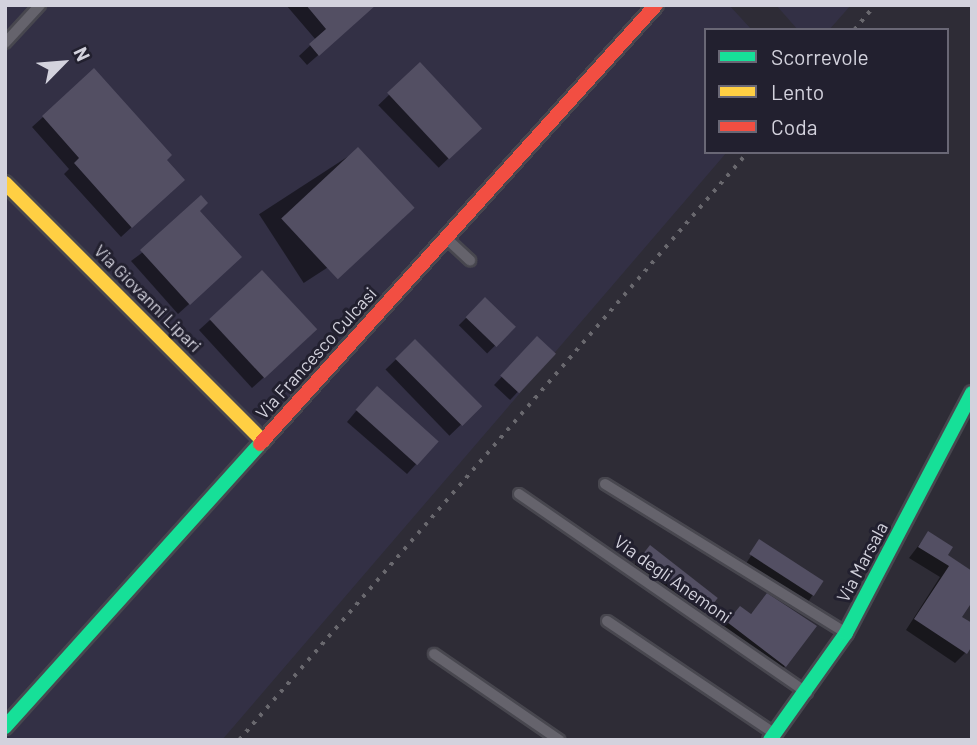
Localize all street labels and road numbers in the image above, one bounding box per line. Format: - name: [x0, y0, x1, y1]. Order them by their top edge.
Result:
- street label: Via Giovanni Lipari: [90, 240, 206, 356]
- street label: Via Francesco Culcasi: [251, 283, 381, 423]
- street label: Via Marsala: [832, 518, 892, 606]
- street label: Via degli Anemoni: [610, 530, 736, 628]

